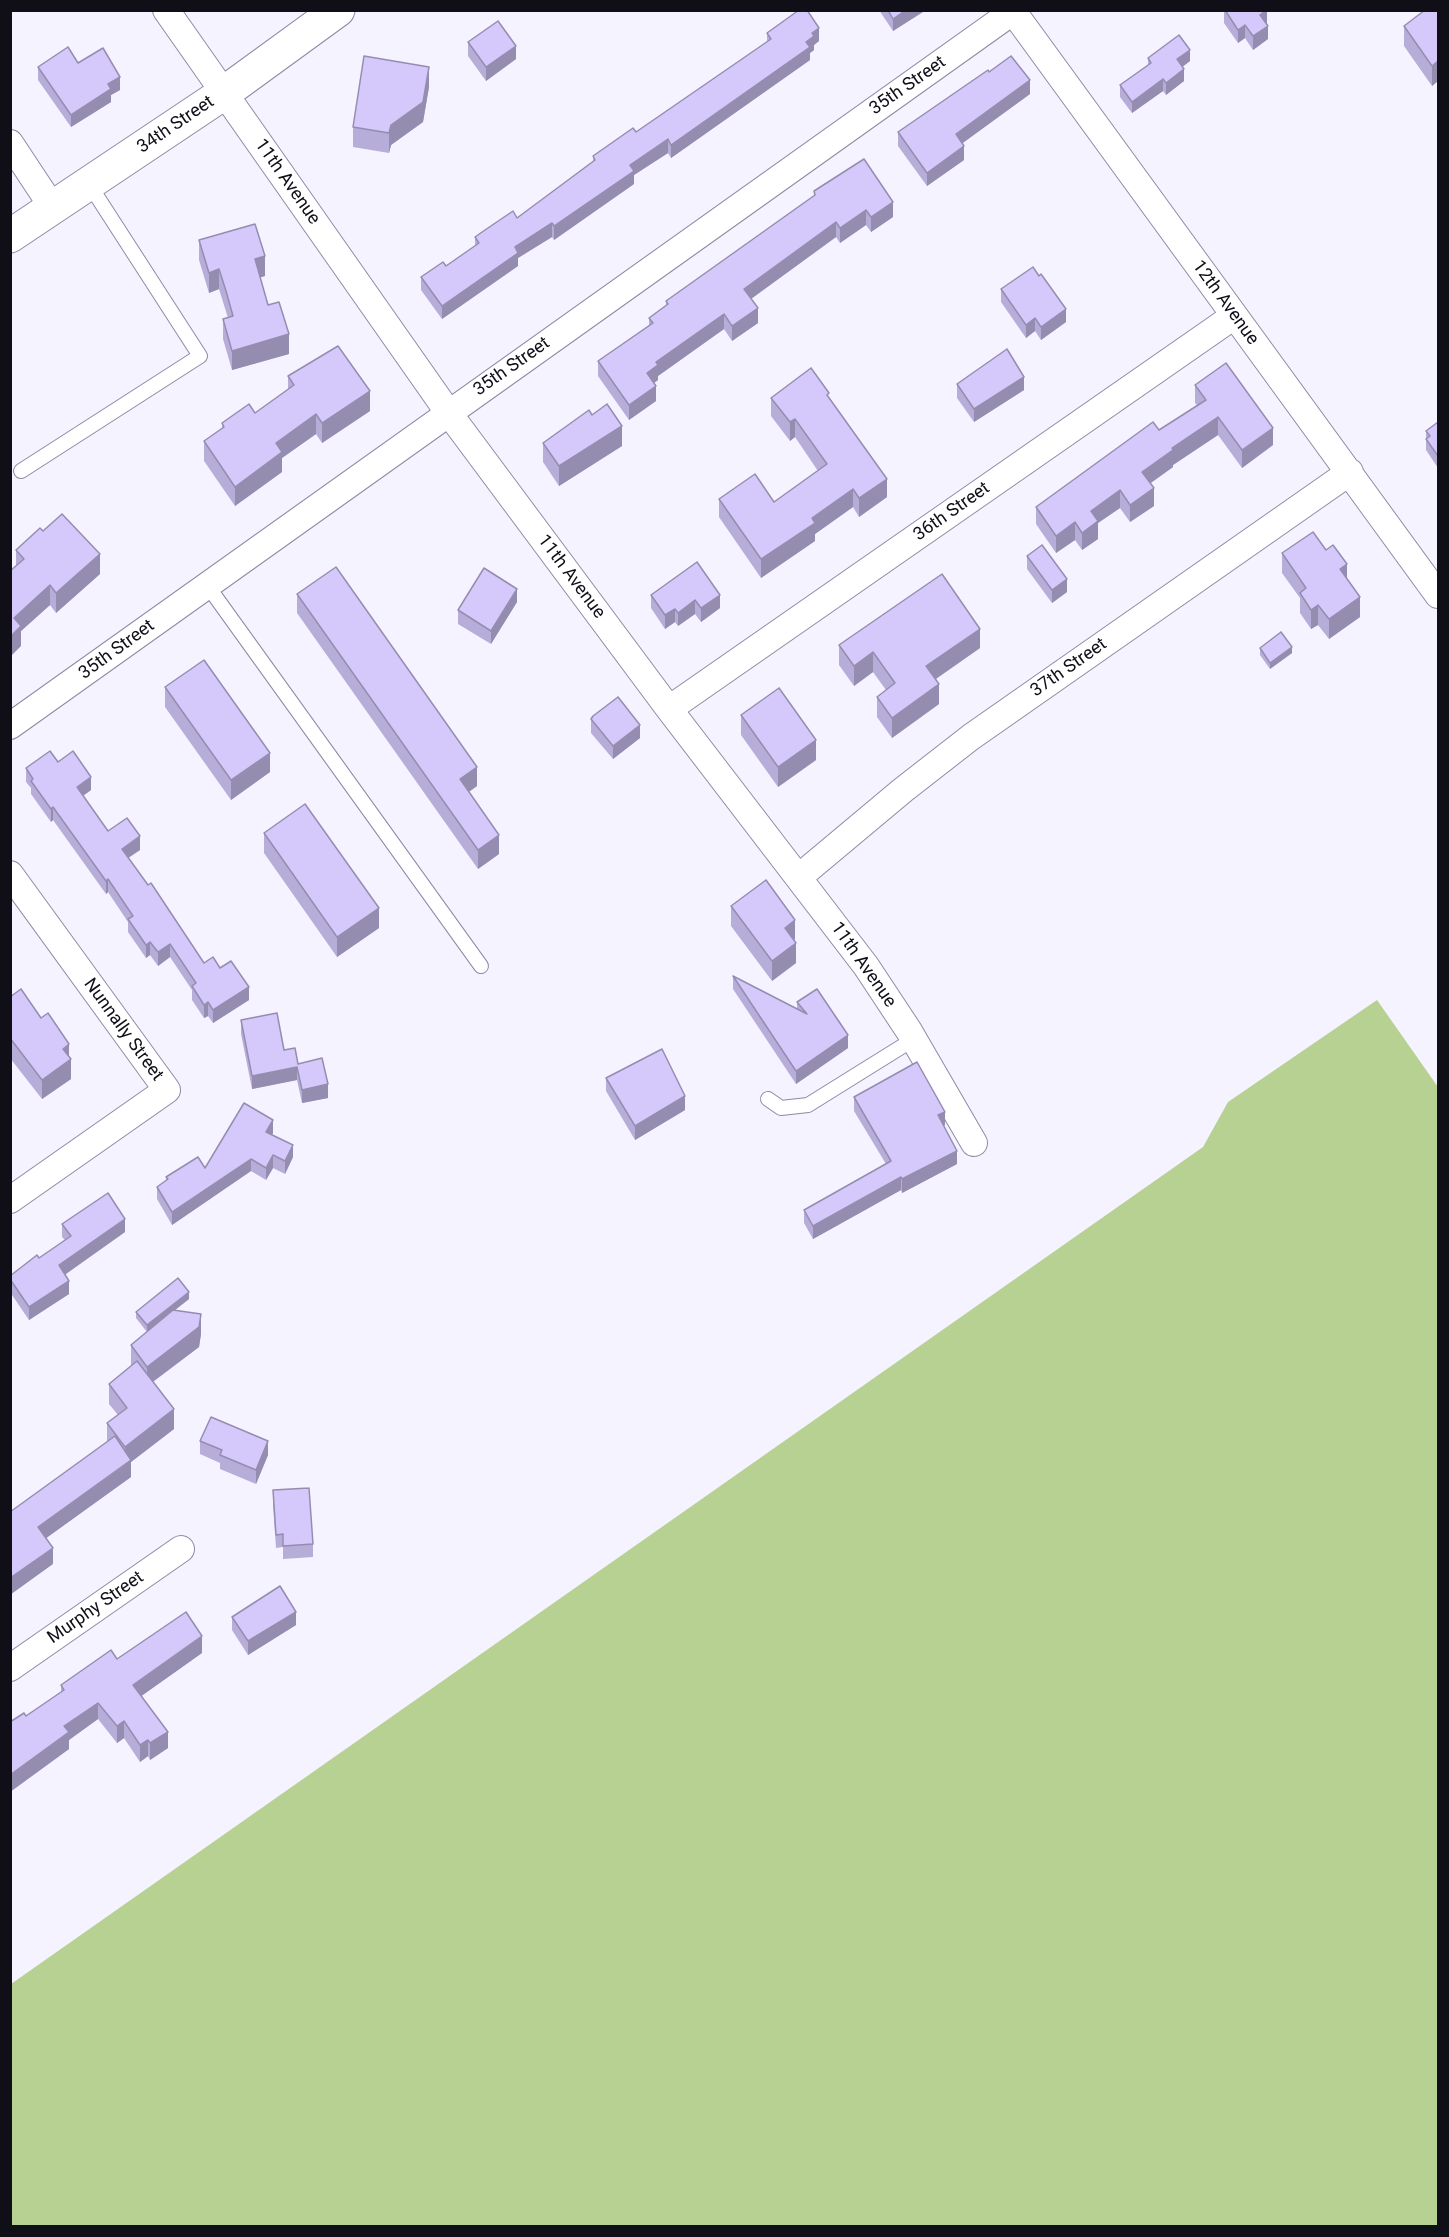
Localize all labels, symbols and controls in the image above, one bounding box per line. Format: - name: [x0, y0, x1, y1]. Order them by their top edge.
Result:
- street label: 35th Street: [866, 52, 950, 120]
- street label: 34th Street: [133, 91, 219, 159]
- street label: 11th Avenue: [250, 135, 324, 229]
- street label: 12th Avenue: [1187, 256, 1263, 350]
- street label: 35th Street: [470, 333, 554, 401]
- street label: 36th Street: [910, 478, 994, 546]
- street label: 11th Avenue: [532, 531, 610, 623]
- street label: 35th Street: [75, 615, 159, 685]
- street label: 37th Street: [1027, 634, 1111, 702]
- street label: 11th Avenue: [826, 918, 900, 1012]
- street label: Nunnally Street: [79, 974, 167, 1086]
- street label: Murphy Street: [44, 1567, 148, 1649]

